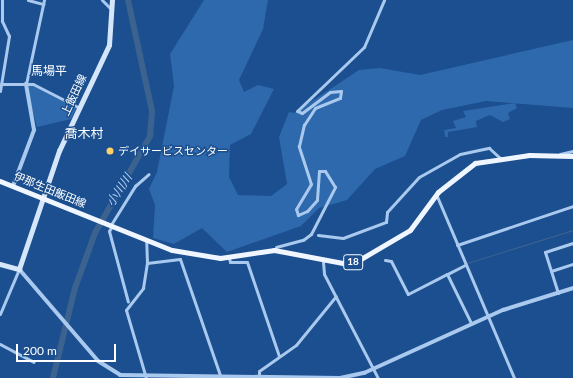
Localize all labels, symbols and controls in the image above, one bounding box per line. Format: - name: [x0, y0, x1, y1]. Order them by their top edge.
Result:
- district label: 馬場平: [31, 64, 67, 78]
- street label: 上飯田線: [59, 72, 89, 118]
- district label: 喬木村: [65, 125, 103, 141]
- place label: デイサービスセンター: [118, 144, 228, 158]
- marker: デイサービスセンター: [105, 146, 115, 156]
- street label: 伊那生田飯田線: [12, 169, 88, 211]
- water label: 小川川: [103, 171, 135, 209]
- road number: 18: [343, 254, 363, 270]
- scale bar: [18, 336, 118, 362]
- text: 200 m: [23, 343, 57, 358]

